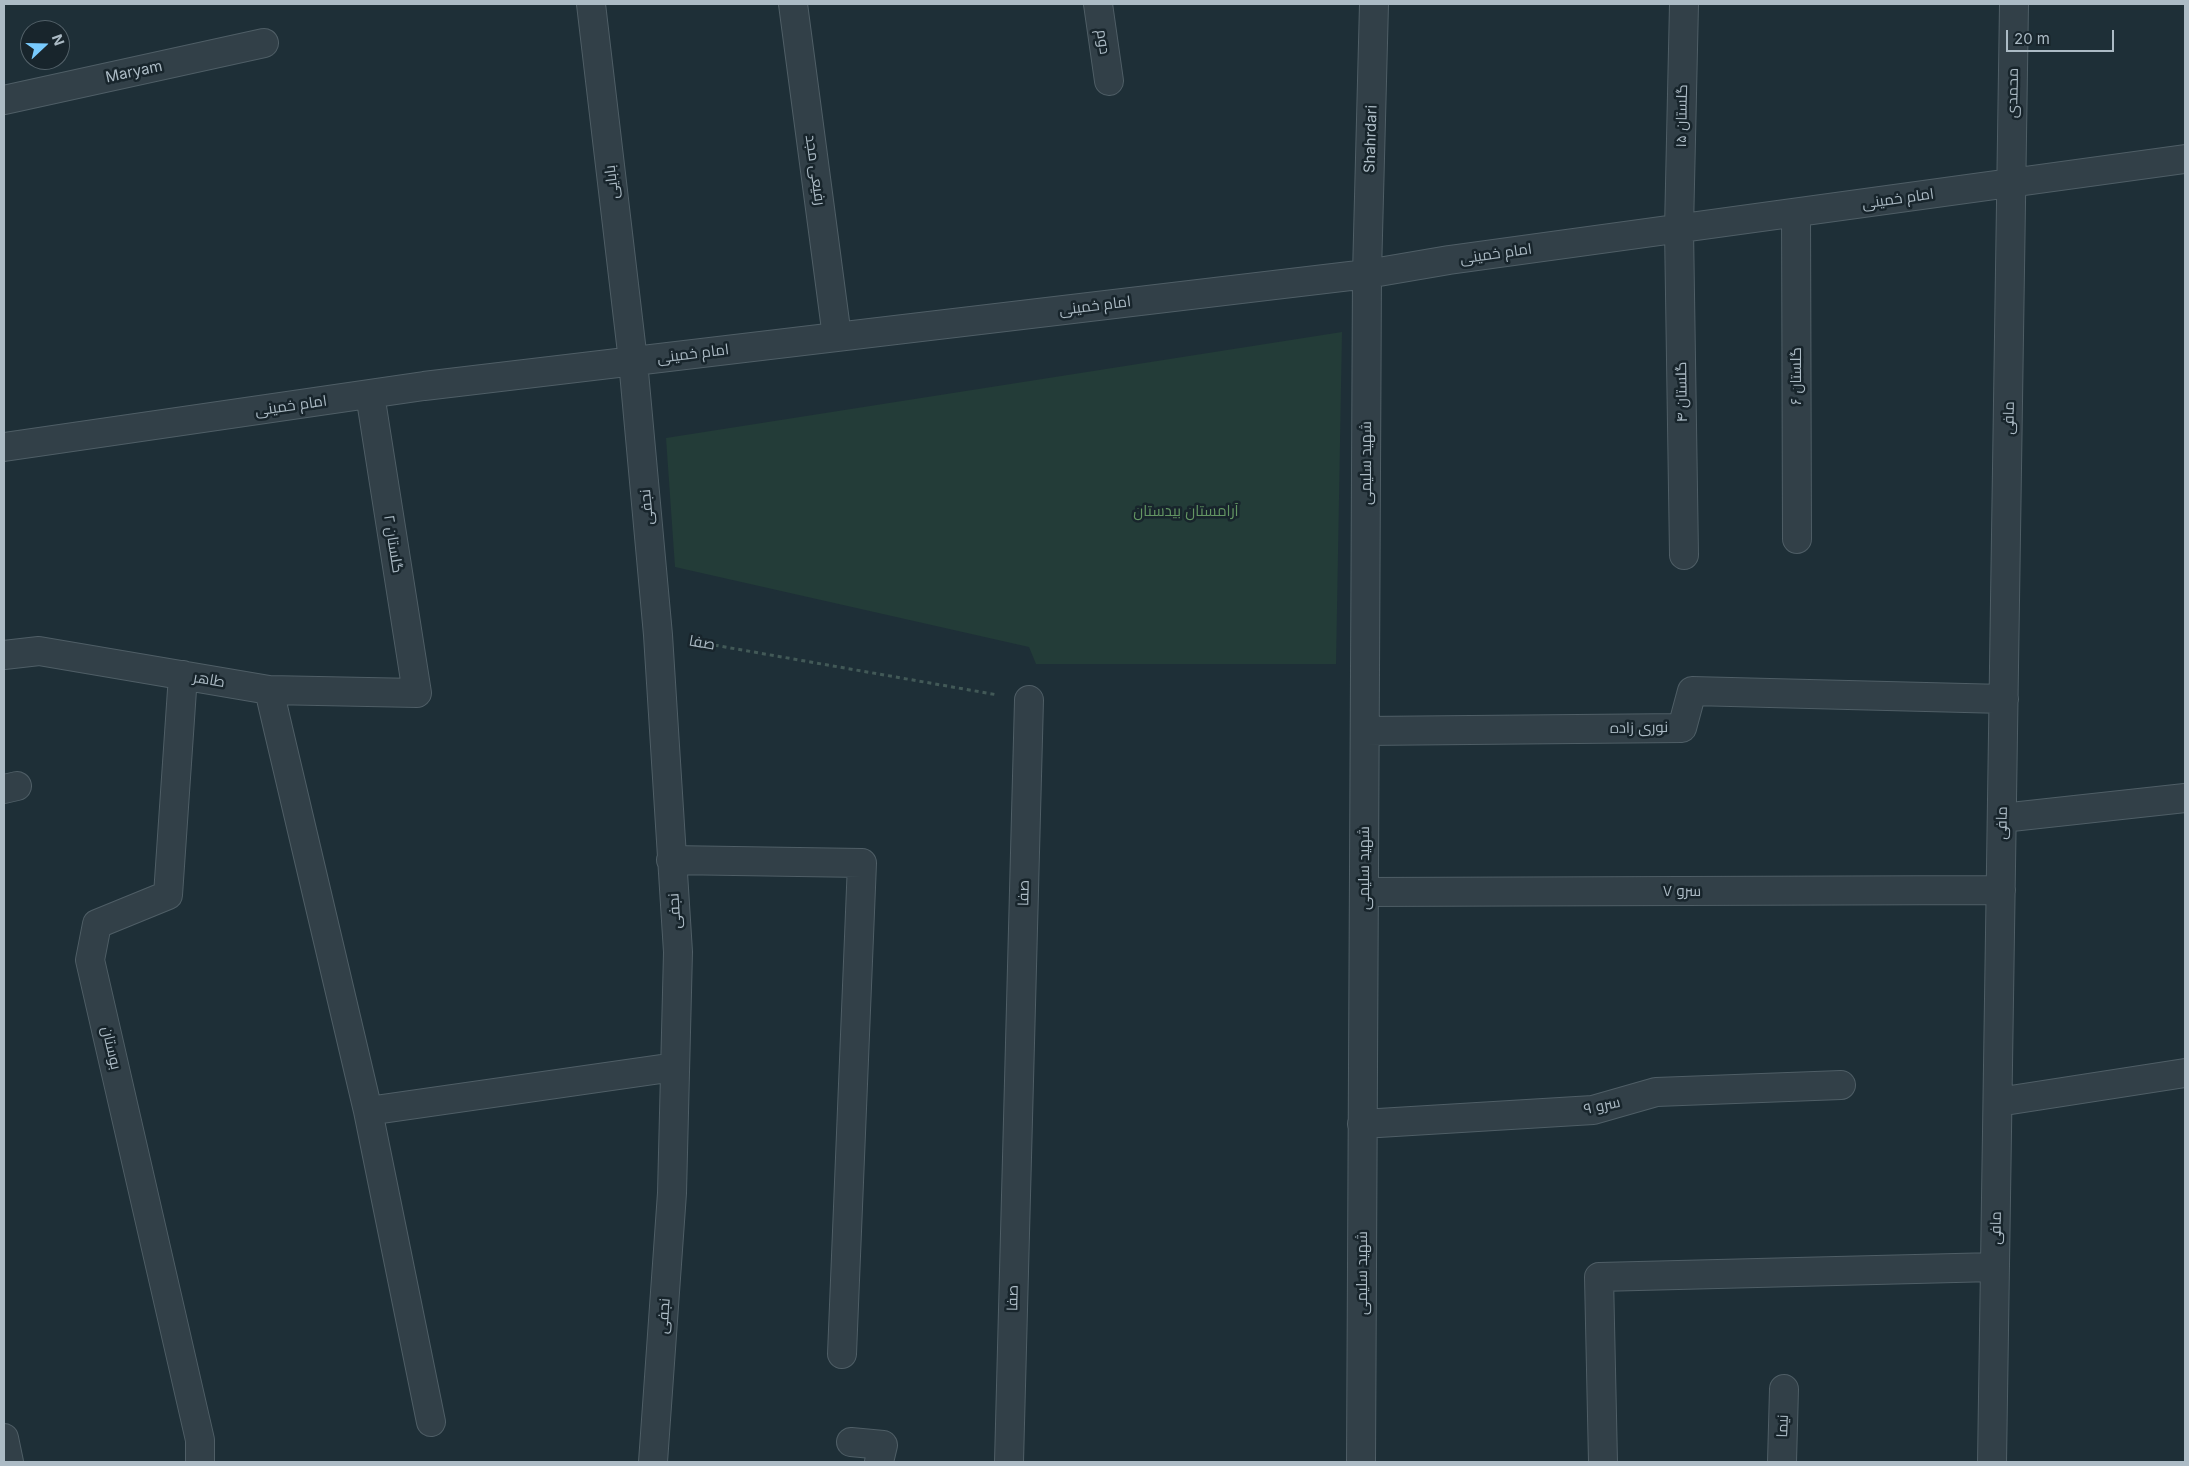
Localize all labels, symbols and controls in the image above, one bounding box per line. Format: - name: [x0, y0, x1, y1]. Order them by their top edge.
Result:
- north arrow: [20, 20, 70, 70]
- scale bar: [2009, 20, 2116, 52]
- street label: دوم: [1092, 28, 1114, 56]
- text: 20 m: [2014, 29, 2050, 48]
- text: N: [49, 32, 68, 48]
- street label: Maryam: [104, 57, 164, 87]
- street label: محمدی: [2004, 68, 2022, 118]
- street label: گلستان ۱۵: [1672, 84, 1692, 148]
- street label: Shahrdari: [1361, 105, 1381, 173]
- street label: رفیعی مجد: [801, 134, 829, 206]
- street label: بابایی: [601, 164, 623, 200]
- street label: امام خمینی: [1861, 185, 1935, 213]
- street label: امام خمینی: [1459, 240, 1533, 268]
- street label: امام خمینی: [1058, 293, 1132, 319]
- street label: امام خمینی: [656, 341, 730, 367]
- street label: گلستان ۶: [1787, 347, 1805, 405]
- street label: گلستان ۴: [1672, 362, 1692, 422]
- street label: امام خمینی: [254, 392, 328, 420]
- street label: مافی: [2000, 401, 2018, 435]
- street label: شهید سلیمی: [1357, 421, 1375, 505]
- street label: نجفی: [636, 488, 658, 526]
- park label: آرامستان بیدستان: [1133, 502, 1239, 520]
- street label: گلستان ۲: [380, 514, 406, 574]
- street label: صفا: [687, 632, 717, 654]
- street label: طاهر: [192, 668, 226, 692]
- street label: نوری زاده: [1610, 718, 1668, 738]
- street label: مافی: [1993, 806, 2011, 840]
- street label: شهید سلیمی: [1355, 826, 1373, 910]
- street label: صفا: [1015, 880, 1033, 906]
- street label: سرو ۷: [1663, 882, 1701, 900]
- street label: نجفی: [665, 892, 685, 930]
- street label: بوستان: [97, 1025, 125, 1071]
- street label: سرو ۹: [1582, 1093, 1622, 1119]
- street label: مافی: [1987, 1211, 2005, 1245]
- street label: شهید سلیمی: [1353, 1231, 1371, 1315]
- street label: صفا: [1004, 1285, 1022, 1311]
- street label: نجفی: [654, 1297, 674, 1335]
- street label: نیما: [1774, 1414, 1792, 1438]

